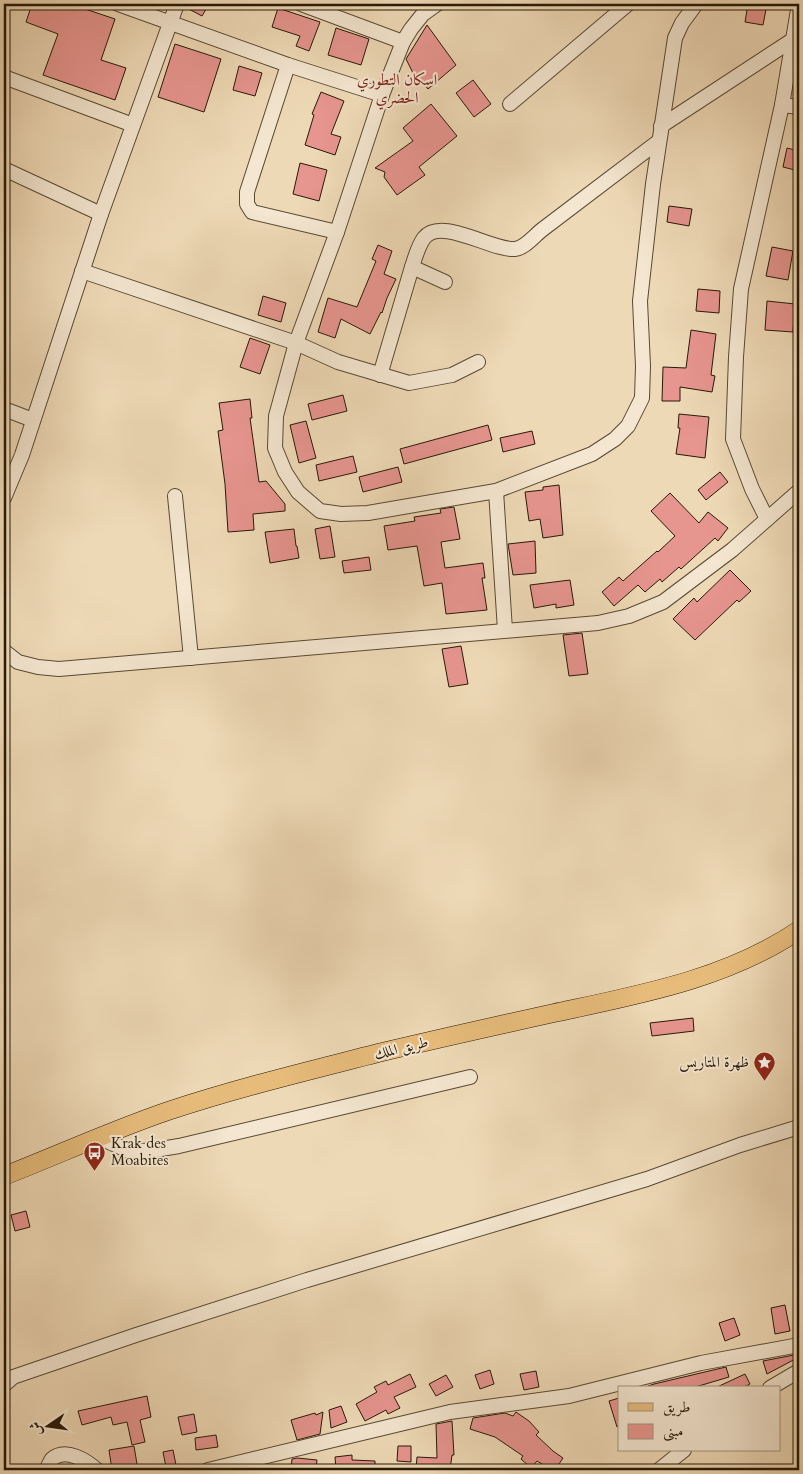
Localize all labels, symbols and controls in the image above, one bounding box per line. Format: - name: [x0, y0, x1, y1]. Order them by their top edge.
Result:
- district label: اسكان التطوري الحضري: [357, 69, 437, 110]
- street label: طريق الملك: [372, 1032, 430, 1064]
- place icon: ظهرة المتاريس: [753, 1050, 777, 1081]
- place label: ظهرة المتاريس: [679, 1052, 749, 1072]
- place label: Krak des Moabites: [111, 1133, 169, 1170]
- bus stop icon: Krak des Moabites: [83, 1140, 107, 1171]
- legend: [618, 1386, 780, 1452]
- text: طريق: [663, 1397, 690, 1417]
- north arrow: [22, 1402, 72, 1452]
- text: ش: [25, 1420, 47, 1438]
- text: مبنى: [663, 1421, 683, 1442]

